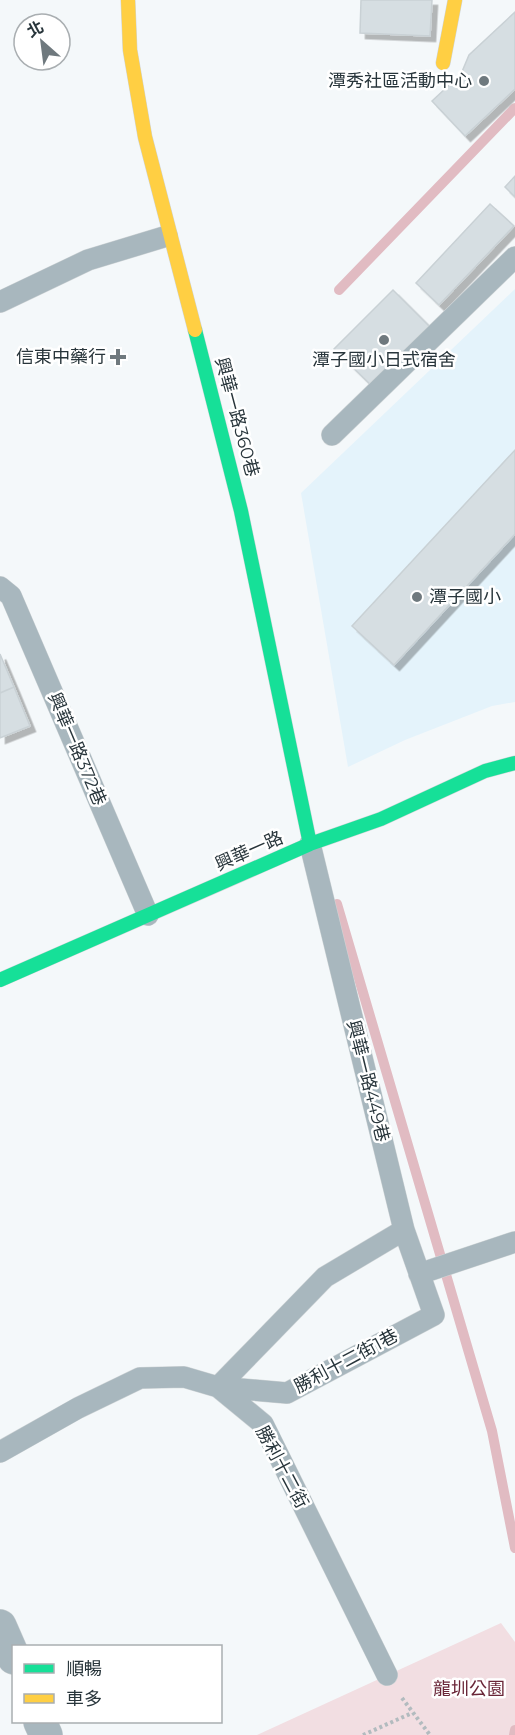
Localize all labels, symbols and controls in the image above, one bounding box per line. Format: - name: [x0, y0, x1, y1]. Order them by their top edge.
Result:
- north arrow: [12, 12, 72, 72]
- text: 北: [24, 17, 47, 41]
- place label: 潭秀社區活動中心: [328, 70, 472, 92]
- marker: 潭秀社區活動中心: [477, 74, 491, 88]
- marker: 潭子國小日式宿舍: [377, 333, 391, 347]
- place label: 信東中藥行: [16, 346, 106, 368]
- place label: 潭子國小日式宿舍: [312, 349, 456, 371]
- marker: 信東中藥行: [111, 350, 125, 364]
- street label: 興華一路360巷: [210, 355, 264, 479]
- place label: 潭子國小: [429, 586, 501, 608]
- marker: 潭子國小: [410, 590, 424, 604]
- street label: 興華一路372巷: [43, 689, 111, 809]
- street label: 興華一路: [212, 826, 286, 876]
- street label: 興華一路449巷: [342, 1018, 394, 1144]
- street label: 勝利十二街1巷: [290, 1324, 402, 1398]
- street label: 勝利十二街: [251, 1422, 313, 1512]
- legend: [12, 1645, 222, 1723]
- text: 順暢: [66, 1658, 102, 1680]
- park label: 龍圳公園: [433, 1678, 505, 1700]
- text: 車多: [66, 1688, 102, 1710]

